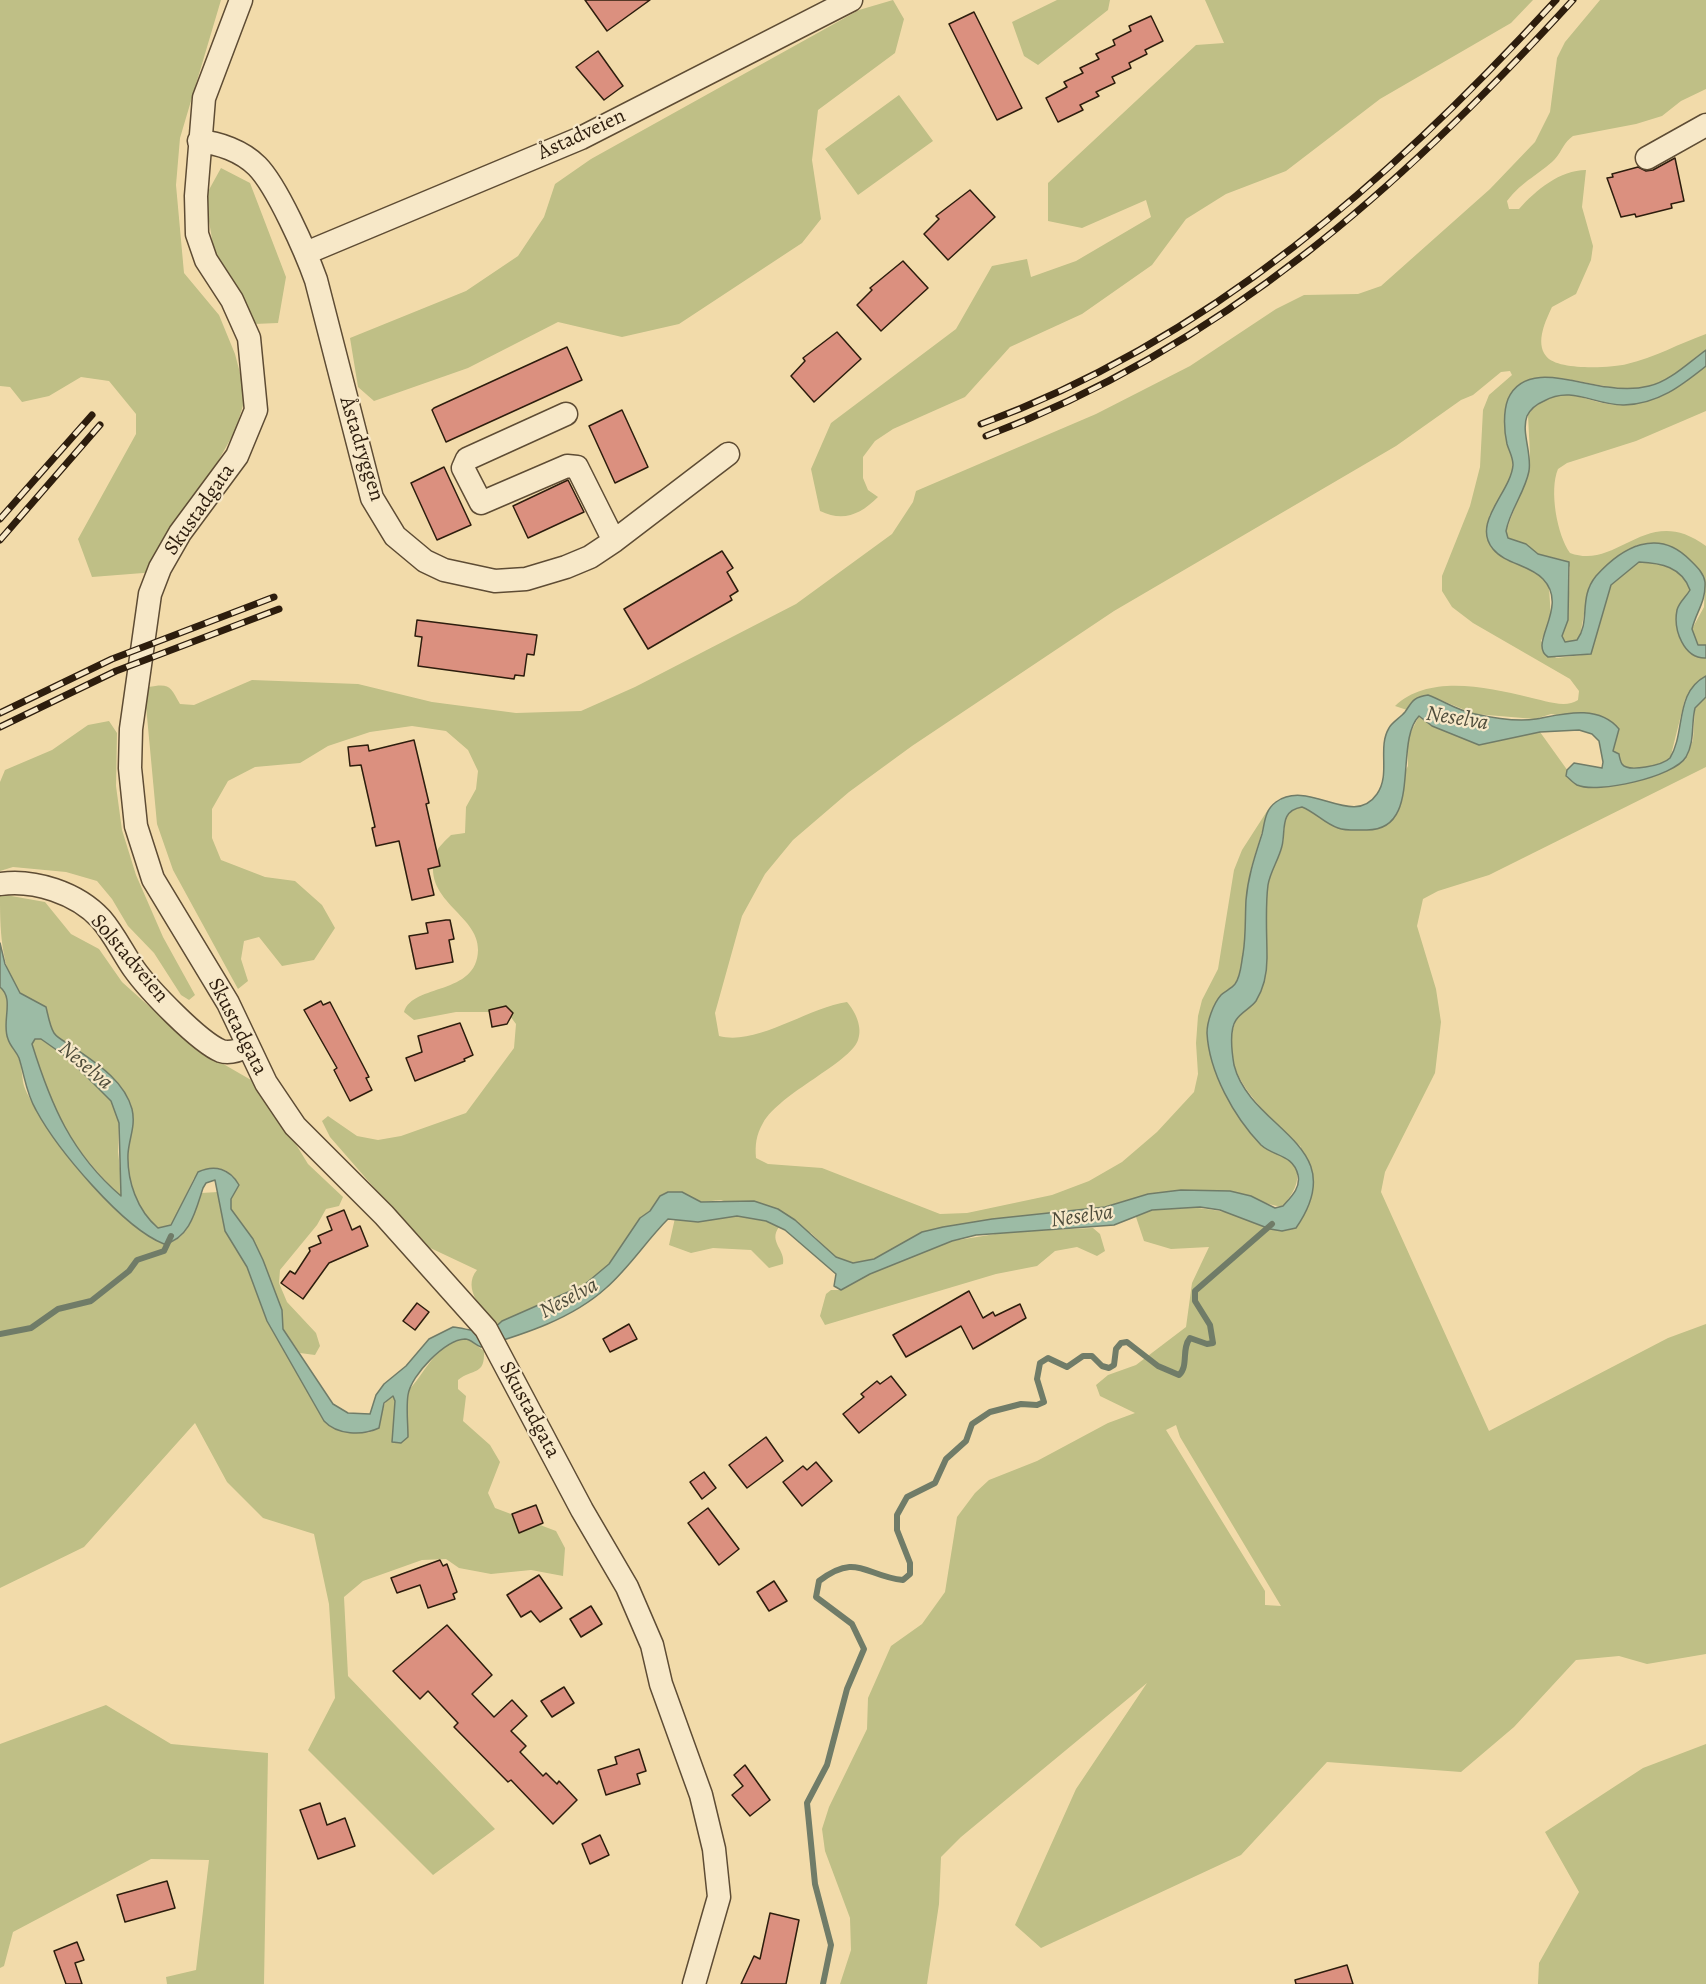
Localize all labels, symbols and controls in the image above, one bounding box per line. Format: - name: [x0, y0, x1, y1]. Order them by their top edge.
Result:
- street label: Åstadveien: [534, 104, 630, 166]
- street label: Åstadryggen: [333, 394, 389, 504]
- street label: Skustadgata: [159, 459, 241, 561]
- water label: Neselva: [1424, 701, 1490, 737]
- street label: Solstadveien: [85, 910, 173, 1008]
- street label: Skustadgata: [202, 974, 272, 1080]
- water label: Neselva: [53, 1036, 117, 1096]
- water label: Neselva: [1049, 1200, 1115, 1234]
- water label: Neselva: [535, 1273, 603, 1325]
- street label: Skustadgata: [493, 1357, 565, 1463]

